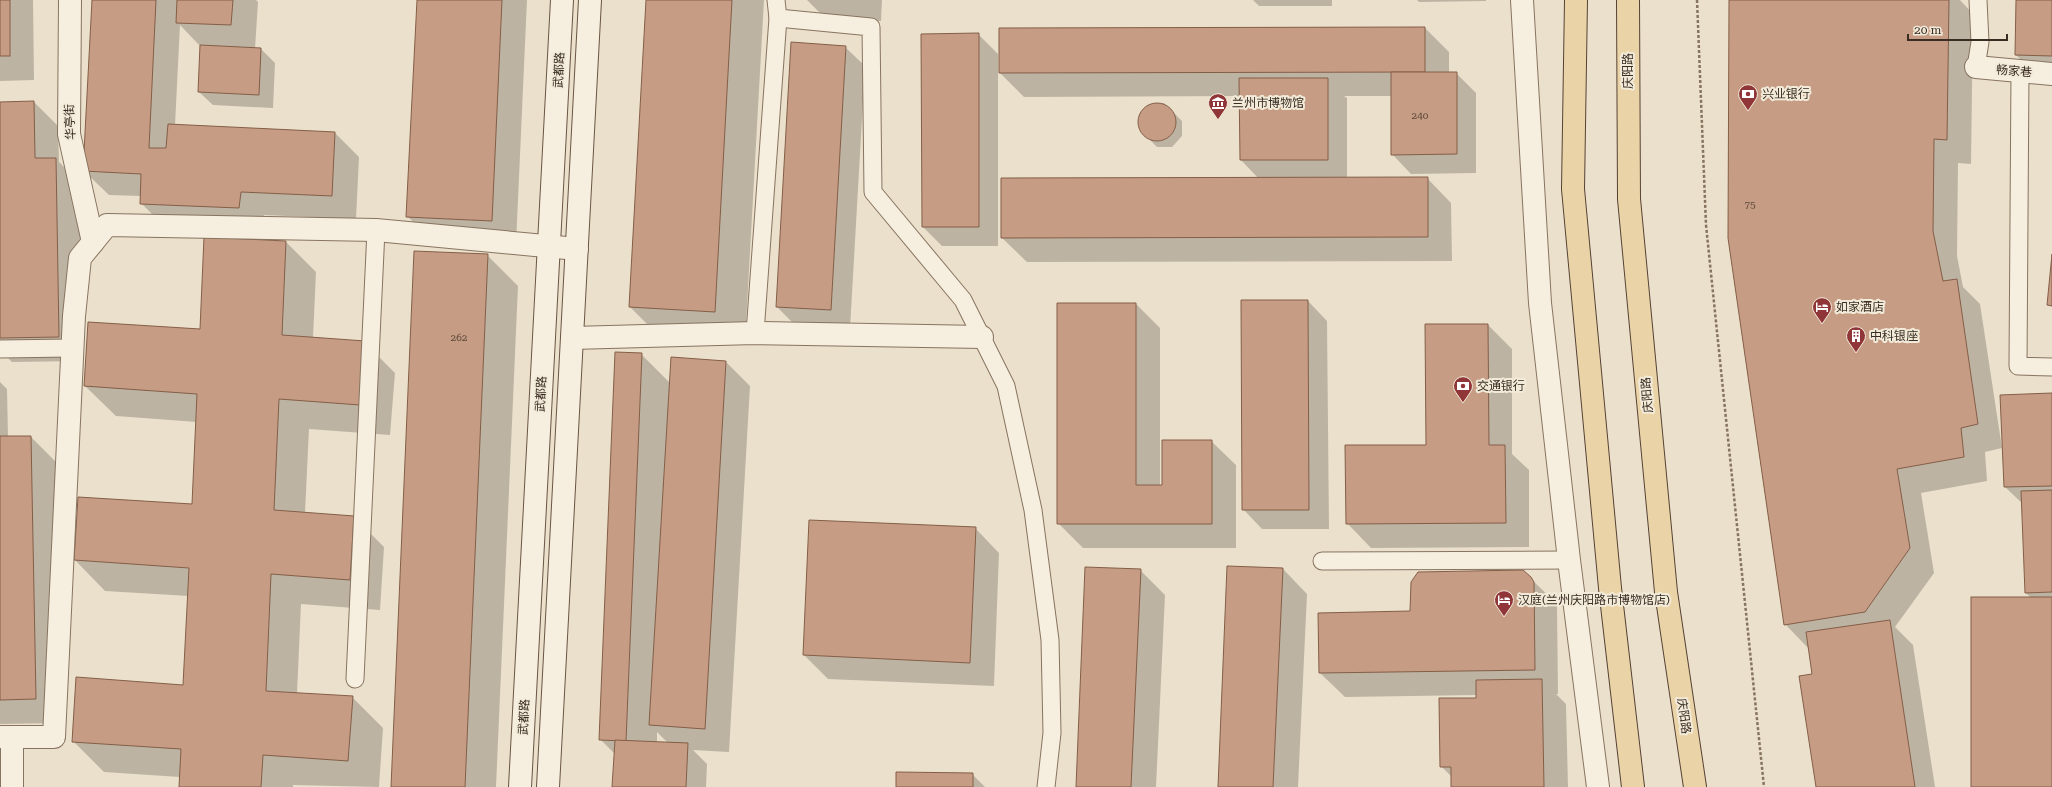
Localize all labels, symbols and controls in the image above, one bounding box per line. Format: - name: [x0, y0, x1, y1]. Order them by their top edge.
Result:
- scale bar: [1908, 16, 2007, 42]
- text: 20 m: [1914, 23, 1941, 37]
- street label: 武都路: [551, 52, 567, 88]
- street label: 庆阳路: [1621, 53, 1635, 89]
- street label: 畅家巷: [1995, 62, 2033, 80]
- bank icon: 兴业银行: [1737, 83, 1759, 111]
- place label: 兴业银行: [1762, 87, 1810, 101]
- museum icon: 兰州市博物馆: [1207, 92, 1229, 120]
- place label: 兰州市博物馆: [1232, 96, 1304, 110]
- street label: 华亭街: [62, 104, 78, 140]
- house number: 240: [1412, 110, 1429, 121]
- house number: 75: [1744, 199, 1756, 210]
- hotel icon: 如家酒店: [1811, 296, 1833, 324]
- place label: 如家酒店: [1836, 300, 1884, 314]
- building icon: 中科银座: [1845, 325, 1867, 353]
- place label: 中科银座: [1870, 329, 1918, 343]
- house number: 262: [451, 332, 468, 343]
- bank icon: 交通银行: [1452, 375, 1474, 403]
- street label: 武都路: [533, 376, 549, 412]
- street label: 庆阳路: [1638, 376, 1656, 414]
- place label: 交通银行: [1477, 379, 1525, 393]
- hotel icon: 汉庭(兰州庆阳路市博物馆店): [1493, 589, 1515, 617]
- place label: 汉庭(兰州庆阳路市博物馆店): [1518, 593, 1670, 607]
- street label: 庆阳路: [1675, 697, 1693, 735]
- street label: 武都路: [516, 699, 532, 735]

